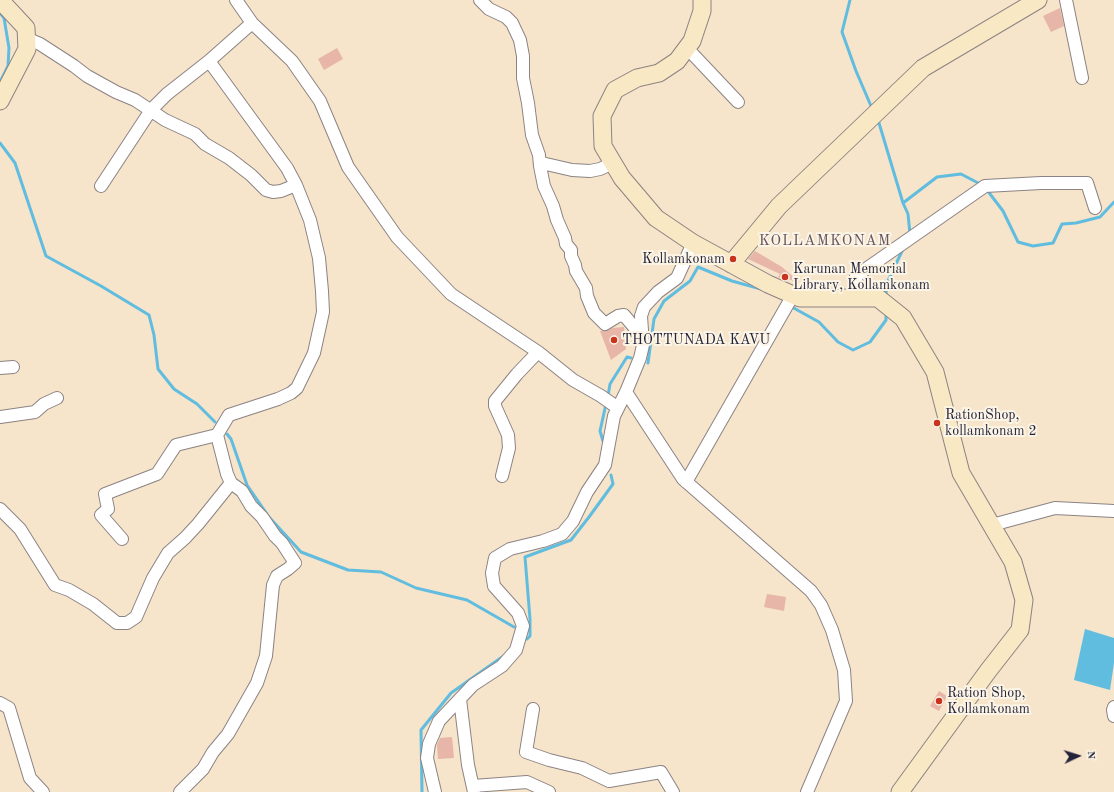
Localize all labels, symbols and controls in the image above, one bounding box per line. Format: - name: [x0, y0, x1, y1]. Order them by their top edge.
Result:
- district label: KOLLAMKONAM: [759, 232, 891, 250]
- place label: Kollamkonam: [642, 251, 725, 267]
- marker: Kollamkonam: [728, 254, 738, 264]
- place label: Karunan Memorial Library, Kollamkonam: [793, 261, 930, 294]
- marker: Karunan Memorial Library, Kollamkonam: [780, 272, 790, 282]
- place label: THOTTUNADA KAVU: [622, 332, 770, 348]
- marker: THOTTUNADA KAVU: [609, 335, 619, 345]
- place label: RationShop, kollamkonam 2: [945, 407, 1037, 440]
- marker: RationShop, kollamkonam 2: [932, 418, 942, 428]
- place label: Ration Shop, Kollamkonam: [947, 685, 1030, 718]
- marker: Ration Shop, Kollamkonam: [934, 696, 944, 706]
- north arrow: [1058, 736, 1098, 776]
- text: N: [1085, 751, 1096, 760]

